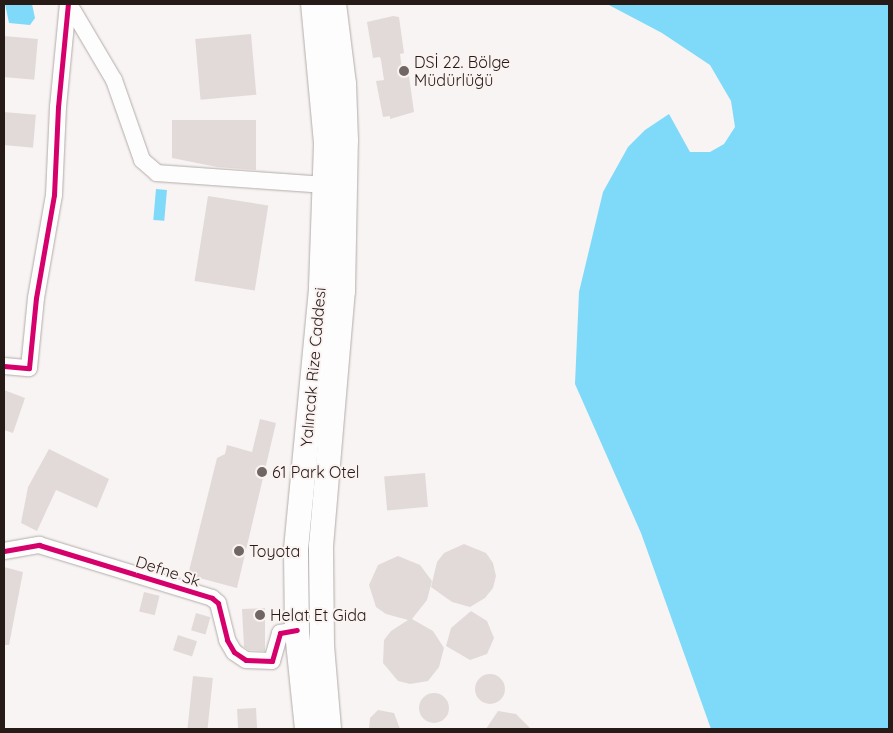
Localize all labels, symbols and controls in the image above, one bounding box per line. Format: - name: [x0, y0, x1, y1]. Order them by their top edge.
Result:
- place label: DSİ 22. Bölge Müdürlüğü: [414, 52, 510, 90]
- marker: DSİ 22. Bölge Müdürlüğü: [398, 65, 410, 77]
- street label: Yalıncak Rize Caddesi: [296, 286, 330, 448]
- place label: 61 Park Otel: [272, 462, 359, 482]
- marker: 61 Park Otel: [256, 466, 268, 478]
- place label: Toyota: [249, 541, 300, 561]
- marker: Toyota: [233, 545, 245, 557]
- street label: Defne Sk: [133, 552, 203, 590]
- place label: Helat Et Gida: [270, 605, 367, 625]
- marker: Helat Et Gida: [254, 609, 266, 621]

